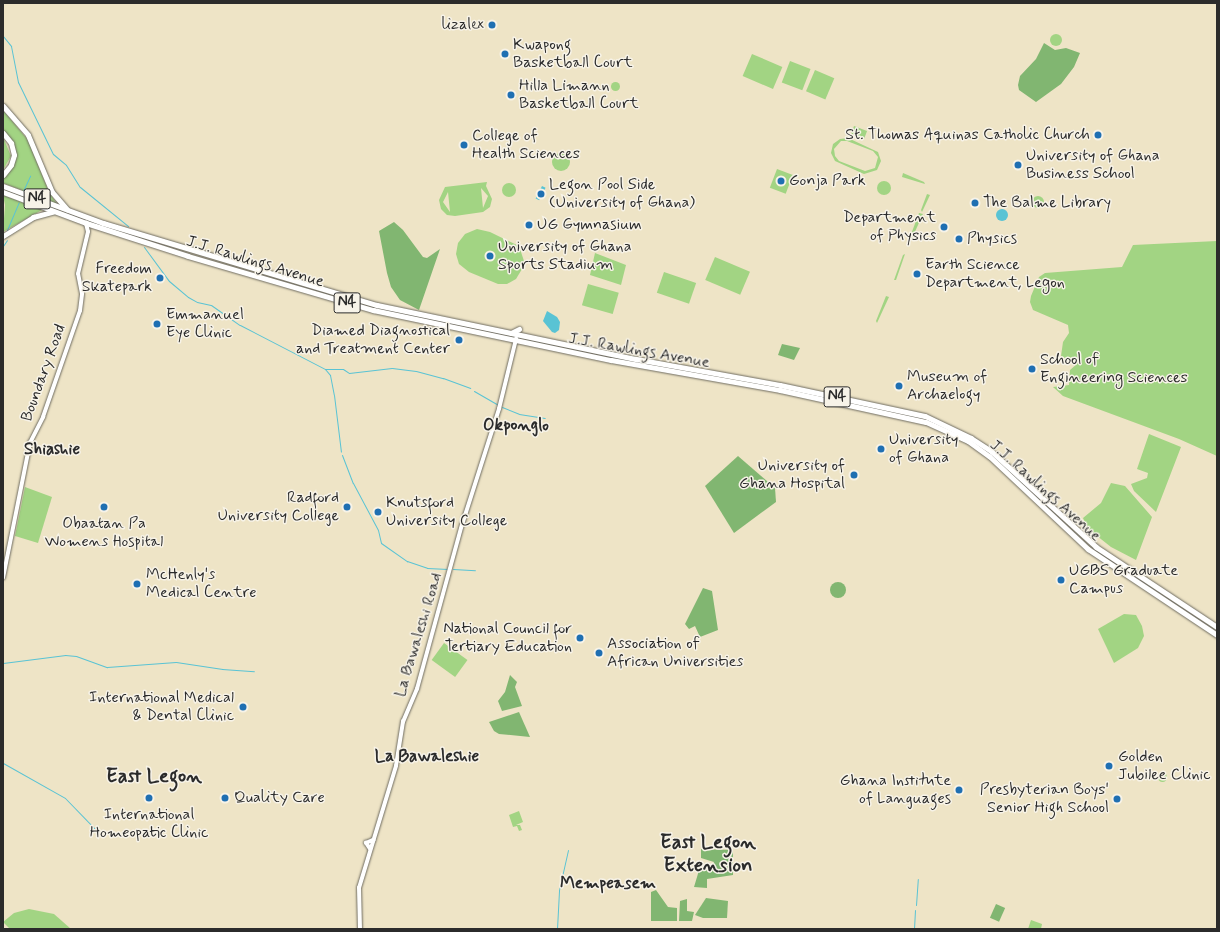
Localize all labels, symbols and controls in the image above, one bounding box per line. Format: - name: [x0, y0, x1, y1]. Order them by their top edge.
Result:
- place label: lizalex: [442, 15, 484, 35]
- marker: lizalex: [487, 20, 497, 30]
- place label: Kwapong Basketball Court: [513, 35, 632, 73]
- marker: Kwapong Basketball Court: [500, 49, 510, 59]
- place label: Hilla Limann Basketball Court: [519, 76, 638, 114]
- marker: Hilla Limann Basketball Court: [506, 90, 516, 100]
- place label: St. Thomas Aquinas Catholic Church: [845, 125, 1090, 145]
- place label: College of Health Sciences: [472, 126, 580, 164]
- marker: St. Thomas Aquinas Catholic Church: [1093, 130, 1103, 140]
- marker: College of Health Sciences: [459, 140, 469, 150]
- place label: University of Ghana Business School: [1026, 146, 1165, 184]
- marker: University of Ghana Business School: [1013, 160, 1023, 170]
- place label: Gonja Park: [789, 171, 864, 191]
- place label: Legon Pool Side (University of Ghana): [549, 175, 700, 213]
- marker: Gonja Park: [776, 176, 786, 186]
- road number: N4: [23, 186, 51, 212]
- marker: Legon Pool Side (University of Ghana): [536, 189, 546, 199]
- place label: The Balme Library: [983, 193, 1115, 213]
- marker: The Balme Library: [970, 198, 980, 208]
- place label: Department of Physics: [843, 208, 936, 246]
- place label: UG Gymnasium: [537, 215, 652, 235]
- marker: UG Gymnasium: [524, 220, 534, 230]
- marker: Department of Physics: [939, 222, 949, 232]
- place label: Physics: [967, 229, 1017, 249]
- street label: J.J. Rawlings Avenue: [184, 232, 326, 292]
- marker: Physics: [954, 234, 964, 244]
- place label: University of Ghana Sports Stadium: [498, 237, 637, 275]
- marker: University of Ghana Sports Stadium: [485, 251, 495, 261]
- place label: Earth Science Department, Legon: [925, 255, 1070, 293]
- place label: Freedom Skatepark: [82, 259, 152, 297]
- marker: Earth Science Department, Legon: [912, 269, 922, 279]
- marker: Freedom Skatepark: [155, 273, 165, 283]
- road number: N4: [333, 290, 361, 316]
- place label: Emmanuel Eye Clinic: [166, 305, 244, 343]
- marker: Emmanuel Eye Clinic: [151, 318, 163, 330]
- place label: Diamed Diagnostical and Treatment Center: [295, 321, 450, 359]
- street label: Boundary Road: [18, 322, 70, 424]
- street label: J.J. Rawlings Avenue: [567, 329, 711, 373]
- marker: Diamed Diagnostical and Treatment Center: [453, 334, 465, 346]
- place label: School of Engineering Sciences: [1040, 350, 1188, 388]
- marker: School of Engineering Sciences: [1027, 364, 1037, 374]
- place label: Museum of Archaelogy: [907, 367, 987, 405]
- marker: Museum of Archaelogy: [894, 381, 904, 391]
- road number: N4: [823, 384, 851, 410]
- district label: Okponglo: [483, 416, 549, 436]
- place label: University of Ghana: [889, 430, 959, 468]
- street label: J.J. Rawlings Avenue: [985, 436, 1105, 546]
- district label: Shiashie: [24, 440, 80, 460]
- marker: University of Ghana: [876, 444, 886, 454]
- place label: University of Ghana Hospital: [737, 456, 845, 494]
- marker: University of Ghana Hospital: [848, 469, 860, 481]
- place label: Radford University College: [218, 488, 339, 526]
- place label: Knutsford University College: [386, 493, 507, 531]
- marker: Obaatan Pa Womens Hospital: [98, 501, 110, 513]
- marker: Radford University College: [342, 502, 352, 512]
- marker: Knutsford University College: [373, 507, 383, 517]
- place label: Obaatan Pa Womens Hospital: [42, 514, 166, 552]
- place label: UGBS Graduate Campus: [1069, 561, 1178, 599]
- place label: McHenly's Medical Centre: [146, 565, 253, 603]
- street label: La Bawaleshi Road: [392, 573, 446, 697]
- marker: UGBS Graduate Campus: [1056, 575, 1066, 585]
- marker: McHenly's Medical Centre: [131, 578, 143, 590]
- place label: National Council for Tertiary Education: [442, 619, 572, 657]
- marker: National Council for Tertiary Education: [575, 633, 585, 643]
- place label: Association of African Universities: [607, 634, 744, 672]
- marker: Association of African Universities: [594, 648, 604, 658]
- place label: International Medical & Dental Clinic: [85, 688, 234, 726]
- marker: International Medical & Dental Clinic: [237, 701, 249, 713]
- district label: La Bawaleshie: [377, 747, 477, 767]
- place label: Golden Jubilee Clinic: [1118, 747, 1211, 785]
- marker: Golden Jubilee Clinic: [1103, 760, 1115, 772]
- district label: East Legon: [106, 764, 202, 788]
- place label: Ghana Institute of Languages: [836, 771, 951, 809]
- place label: Presbyterian Boys' Senior High School: [980, 780, 1109, 818]
- marker: Ghana Institute of Languages: [954, 785, 964, 795]
- place label: Quality Care: [234, 788, 326, 808]
- marker: International Homeopatic Clinic: [143, 792, 155, 804]
- marker: Quality Care: [219, 792, 231, 804]
- marker: Presbyterian Boys' Senior High School: [1112, 794, 1122, 804]
- place label: International Homeopatic Clinic: [89, 805, 209, 843]
- district label: East Legon Extension: [660, 831, 756, 878]
- district label: Mempeasem: [560, 874, 656, 894]

